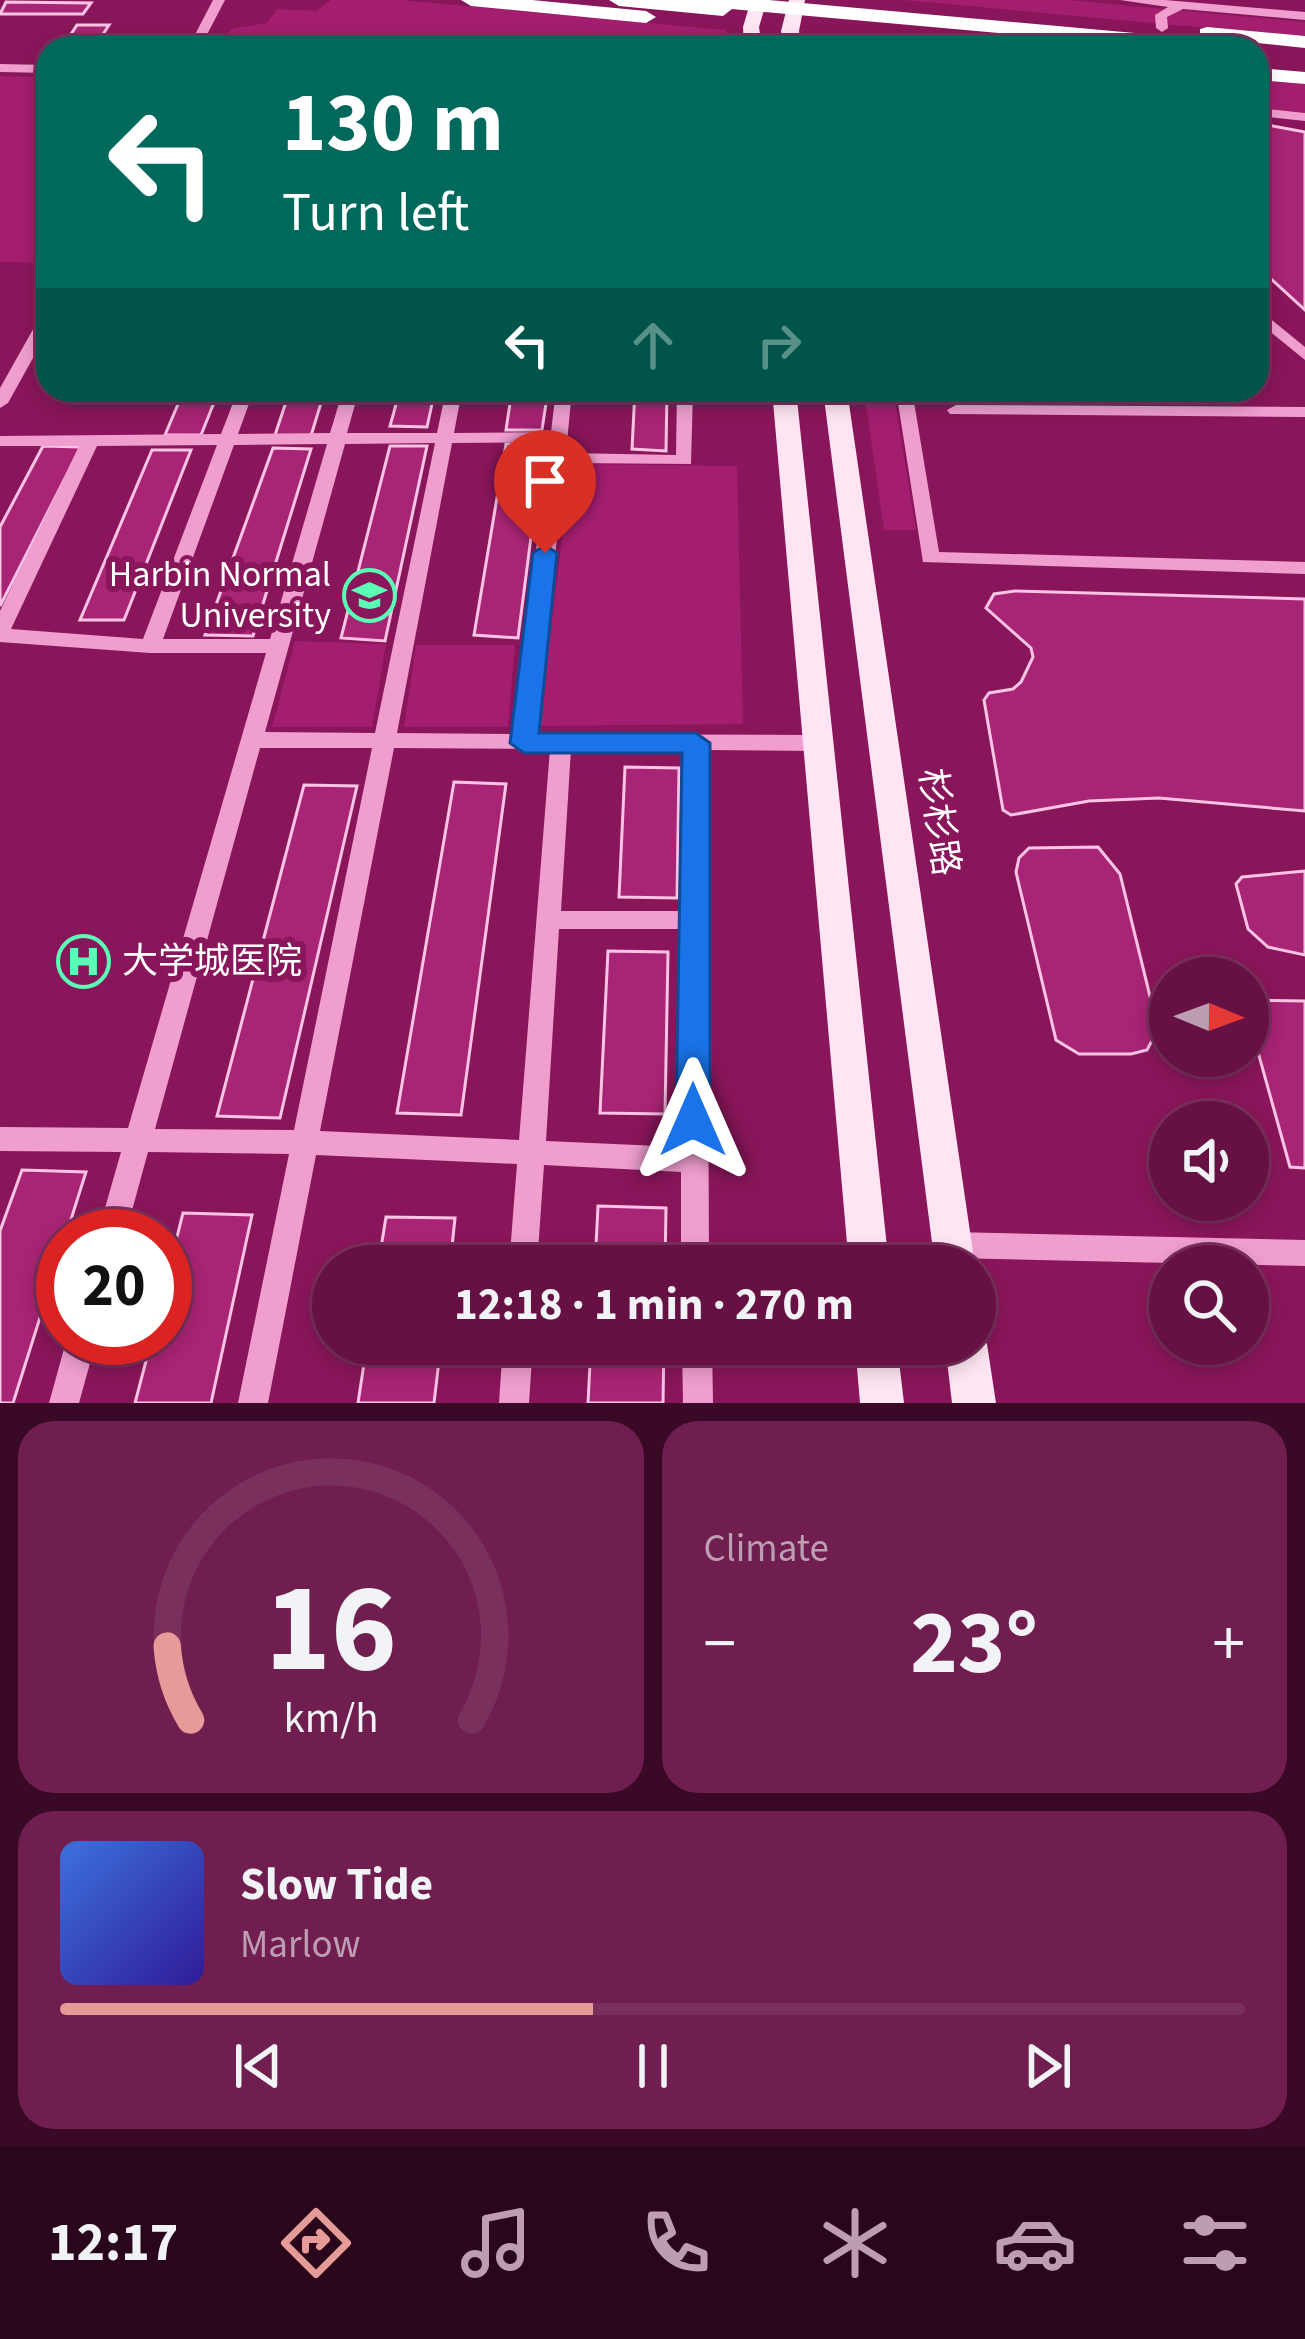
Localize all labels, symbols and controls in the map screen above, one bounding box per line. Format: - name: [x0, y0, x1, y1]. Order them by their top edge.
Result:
- text: 130 m: [282, 64, 504, 184]
- icon: left: [84, 84, 240, 240]
- text: Turn left: [282, 175, 469, 252]
- icon: left: [494, 312, 560, 378]
- icon: ahead: [620, 312, 686, 378]
- icon: right: [746, 312, 812, 378]
- pin: [494, 430, 596, 553]
- icon: arrive: [512, 448, 578, 514]
- place label: Harbin Normal University: [109, 549, 331, 641]
- school or university icon: Harbin Normal University: [342, 567, 398, 623]
- street label: 杉杉路: [906, 765, 972, 879]
- hospital icon: 大学城医院: [55, 933, 111, 989]
- place label: 大学城医院: [122, 936, 302, 987]
- north arrow: [1149, 957, 1269, 1077]
- map controls: [1149, 957, 1269, 1365]
- position arrow: [630, 1057, 756, 1183]
- button: sound: [1149, 1101, 1269, 1221]
- speed limit sign: 20: [36, 1209, 192, 1365]
- button: search: [1149, 1245, 1269, 1365]
- text: 12:18 · 1 min · 270 m: [454, 1273, 854, 1337]
- text: Climate: [704, 1521, 829, 1577]
- text: 16: [265, 1541, 397, 1719]
- text: 23°: [910, 1580, 1038, 1708]
- text: −: [704, 1597, 736, 1691]
- text: +: [1212, 1597, 1245, 1691]
- text: km/h: [283, 1688, 378, 1749]
- text: Slow Tide: [240, 1853, 433, 1917]
- text: Marlow: [240, 1917, 361, 1973]
- icon: previous: [225, 2033, 291, 2099]
- icon: pause: [620, 2033, 686, 2099]
- icon: next: [1015, 2033, 1081, 2099]
- icon: directions: [274, 2201, 358, 2285]
- icon: music: [454, 2201, 538, 2285]
- icon: phone: [634, 2201, 718, 2285]
- icon: climate: [813, 2201, 897, 2285]
- icon: car: [993, 2201, 1077, 2285]
- icon: filters: [1173, 2201, 1257, 2285]
- text: 12:17: [48, 2205, 178, 2282]

